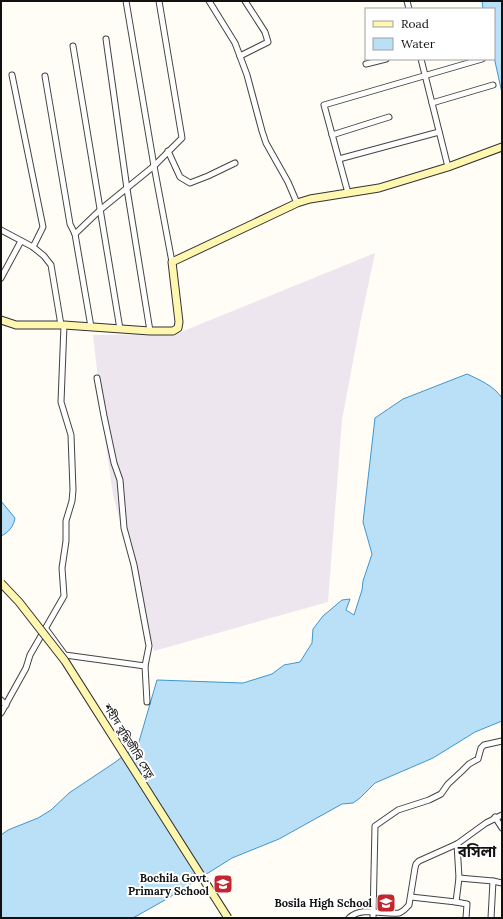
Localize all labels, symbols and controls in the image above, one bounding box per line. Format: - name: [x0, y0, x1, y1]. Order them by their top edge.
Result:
- legend: [365, 8, 495, 60]
- text: Road: [401, 16, 429, 31]
- text: Water: [401, 36, 436, 51]
- street label: শহীদ বুদ্ধিজীবি সেতু: [100, 700, 158, 781]
- district label: বসিলা: [457, 842, 497, 861]
- place label: Bochila Govt. Primary School: [128, 871, 210, 898]
- school or university icon: Bochila Govt. Primary School: [212, 873, 234, 895]
- school or university icon: Bosila High School: [375, 892, 397, 914]
- place label: Bosila High School: [274, 896, 373, 910]

